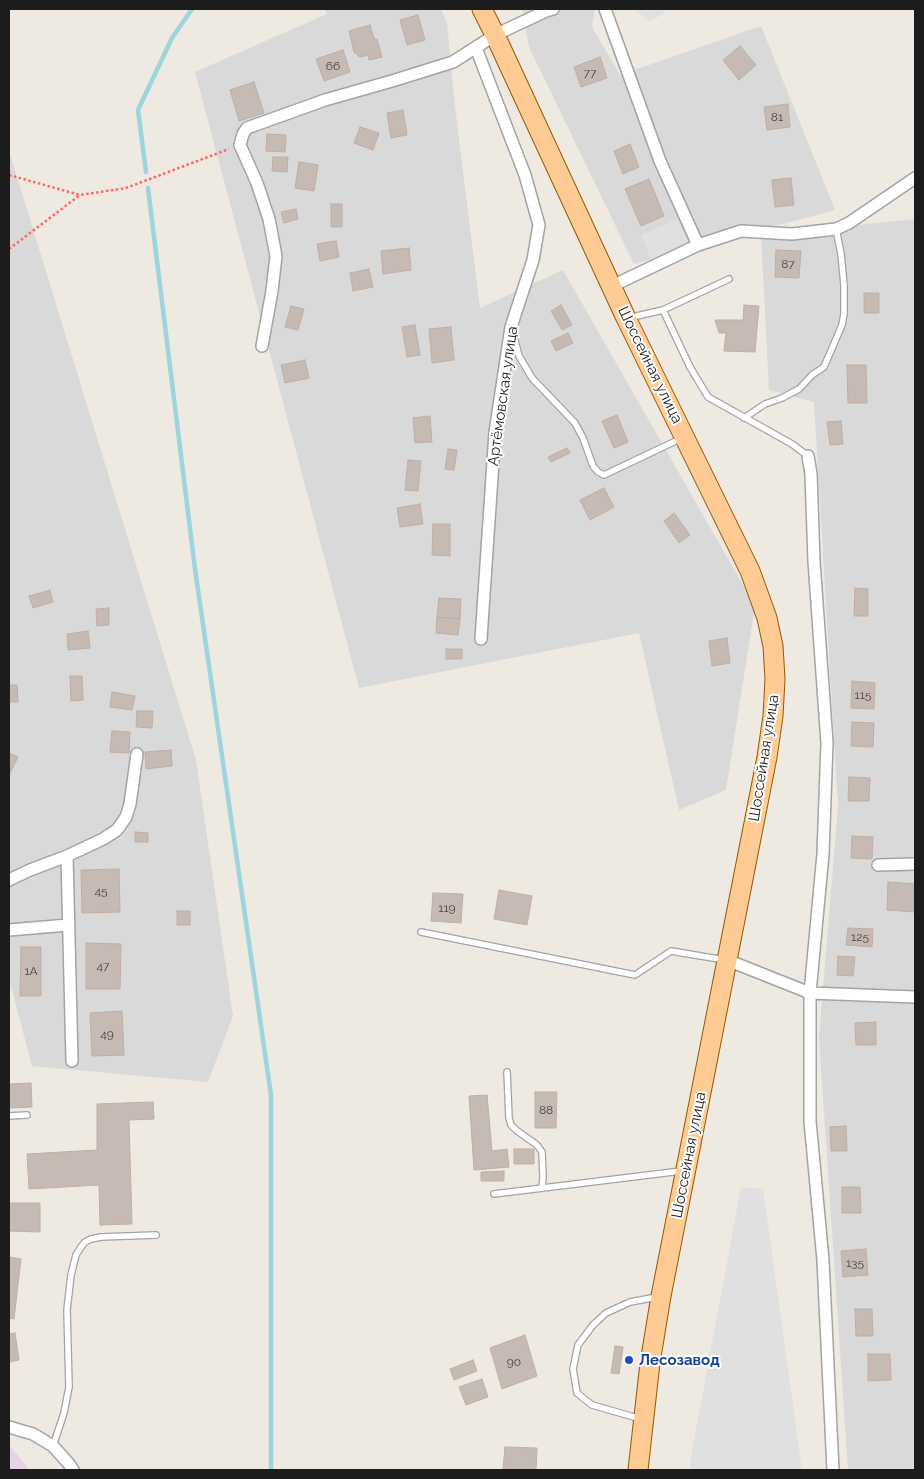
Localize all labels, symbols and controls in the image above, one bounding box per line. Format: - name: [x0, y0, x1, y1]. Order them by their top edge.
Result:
- house number: 66: [326, 59, 340, 73]
- house number: 77: [584, 66, 596, 80]
- house number: 81: [771, 110, 783, 124]
- house number: 87: [781, 257, 795, 271]
- street label: Шоссейная улица: [614, 303, 686, 427]
- street label: Артёмовская улица: [484, 325, 522, 467]
- house number: 115: [855, 688, 871, 702]
- street label: Шоссейная улица: [745, 693, 783, 823]
- house number: 45: [94, 884, 108, 898]
- house number: 119: [438, 901, 456, 915]
- house number: 125: [851, 930, 869, 944]
- house number: 47: [97, 959, 109, 973]
- house number: 1А: [24, 964, 38, 978]
- house number: 49: [100, 1027, 114, 1041]
- street label: Шоссейная улица: [668, 1090, 710, 1220]
- house number: 88: [539, 1103, 553, 1117]
- house number: 135: [846, 1256, 864, 1270]
- place label: Лесозавод: [639, 1351, 720, 1369]
- marker: Лесозавод: [623, 1354, 635, 1366]
- house number: 90: [507, 1355, 521, 1369]

